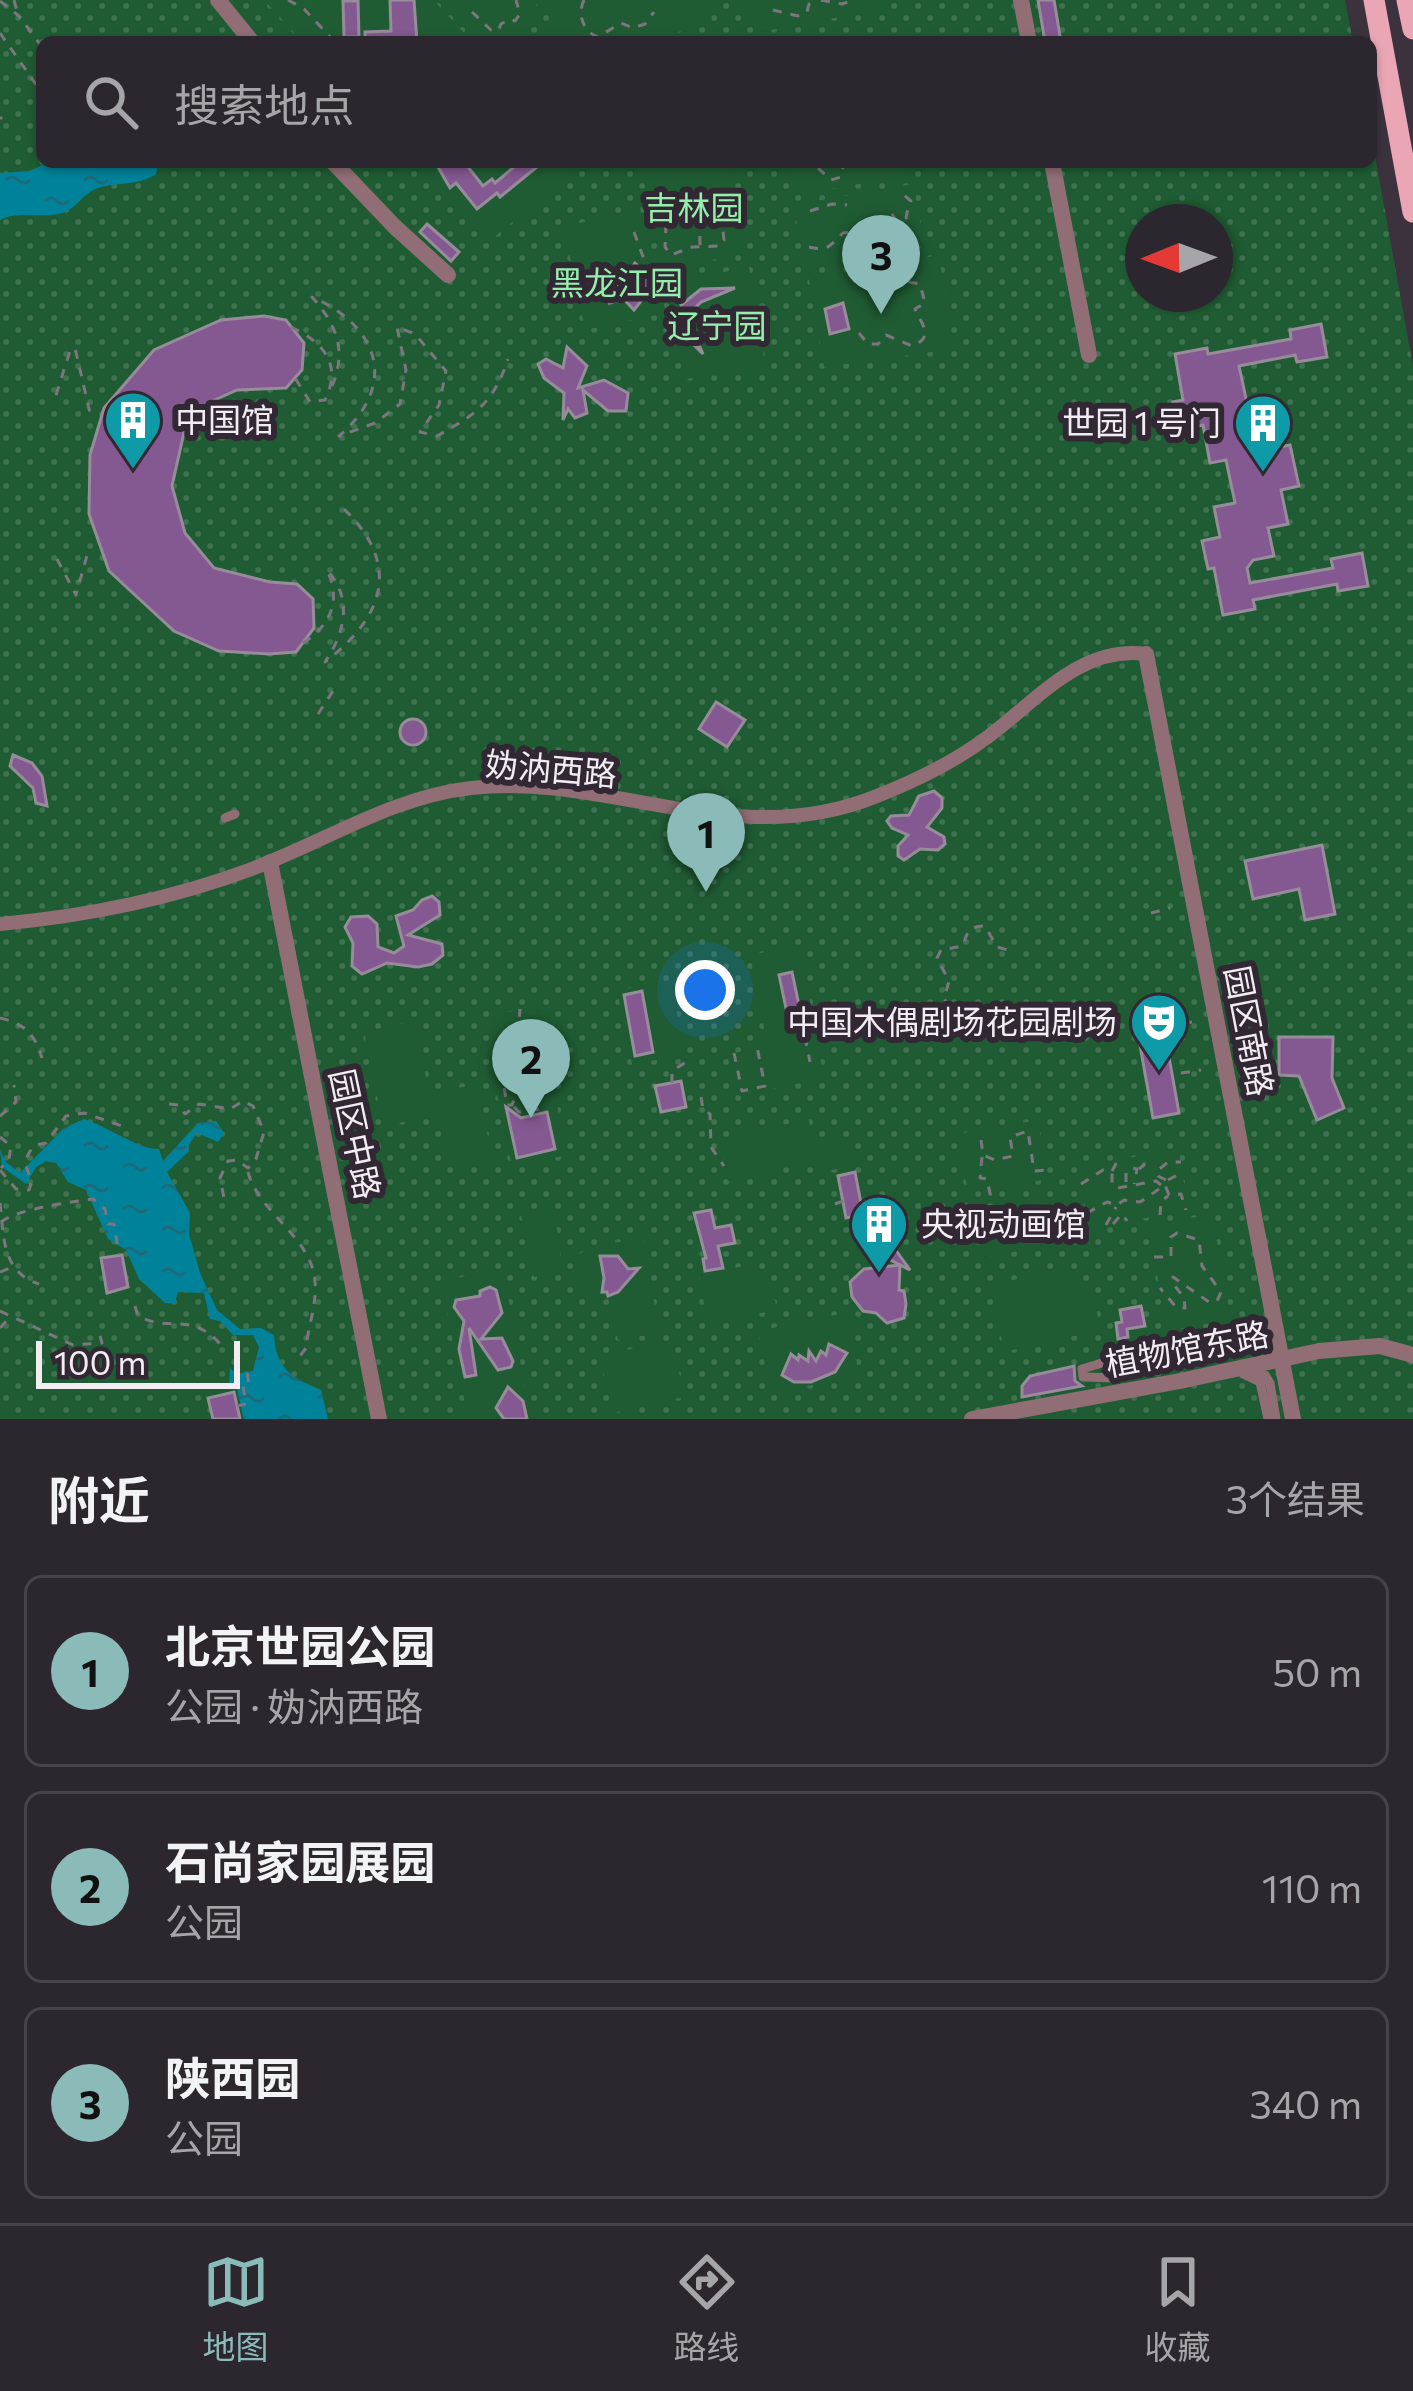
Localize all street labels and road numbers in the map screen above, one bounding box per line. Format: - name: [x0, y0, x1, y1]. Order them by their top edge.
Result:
- street label: 妫汭西路: [484, 741, 619, 794]
- street label: 园区南路: [1218, 962, 1283, 1099]
- street label: 园区中路: [323, 1065, 390, 1203]
- street label: 植物馆东路: [1102, 1312, 1272, 1383]

